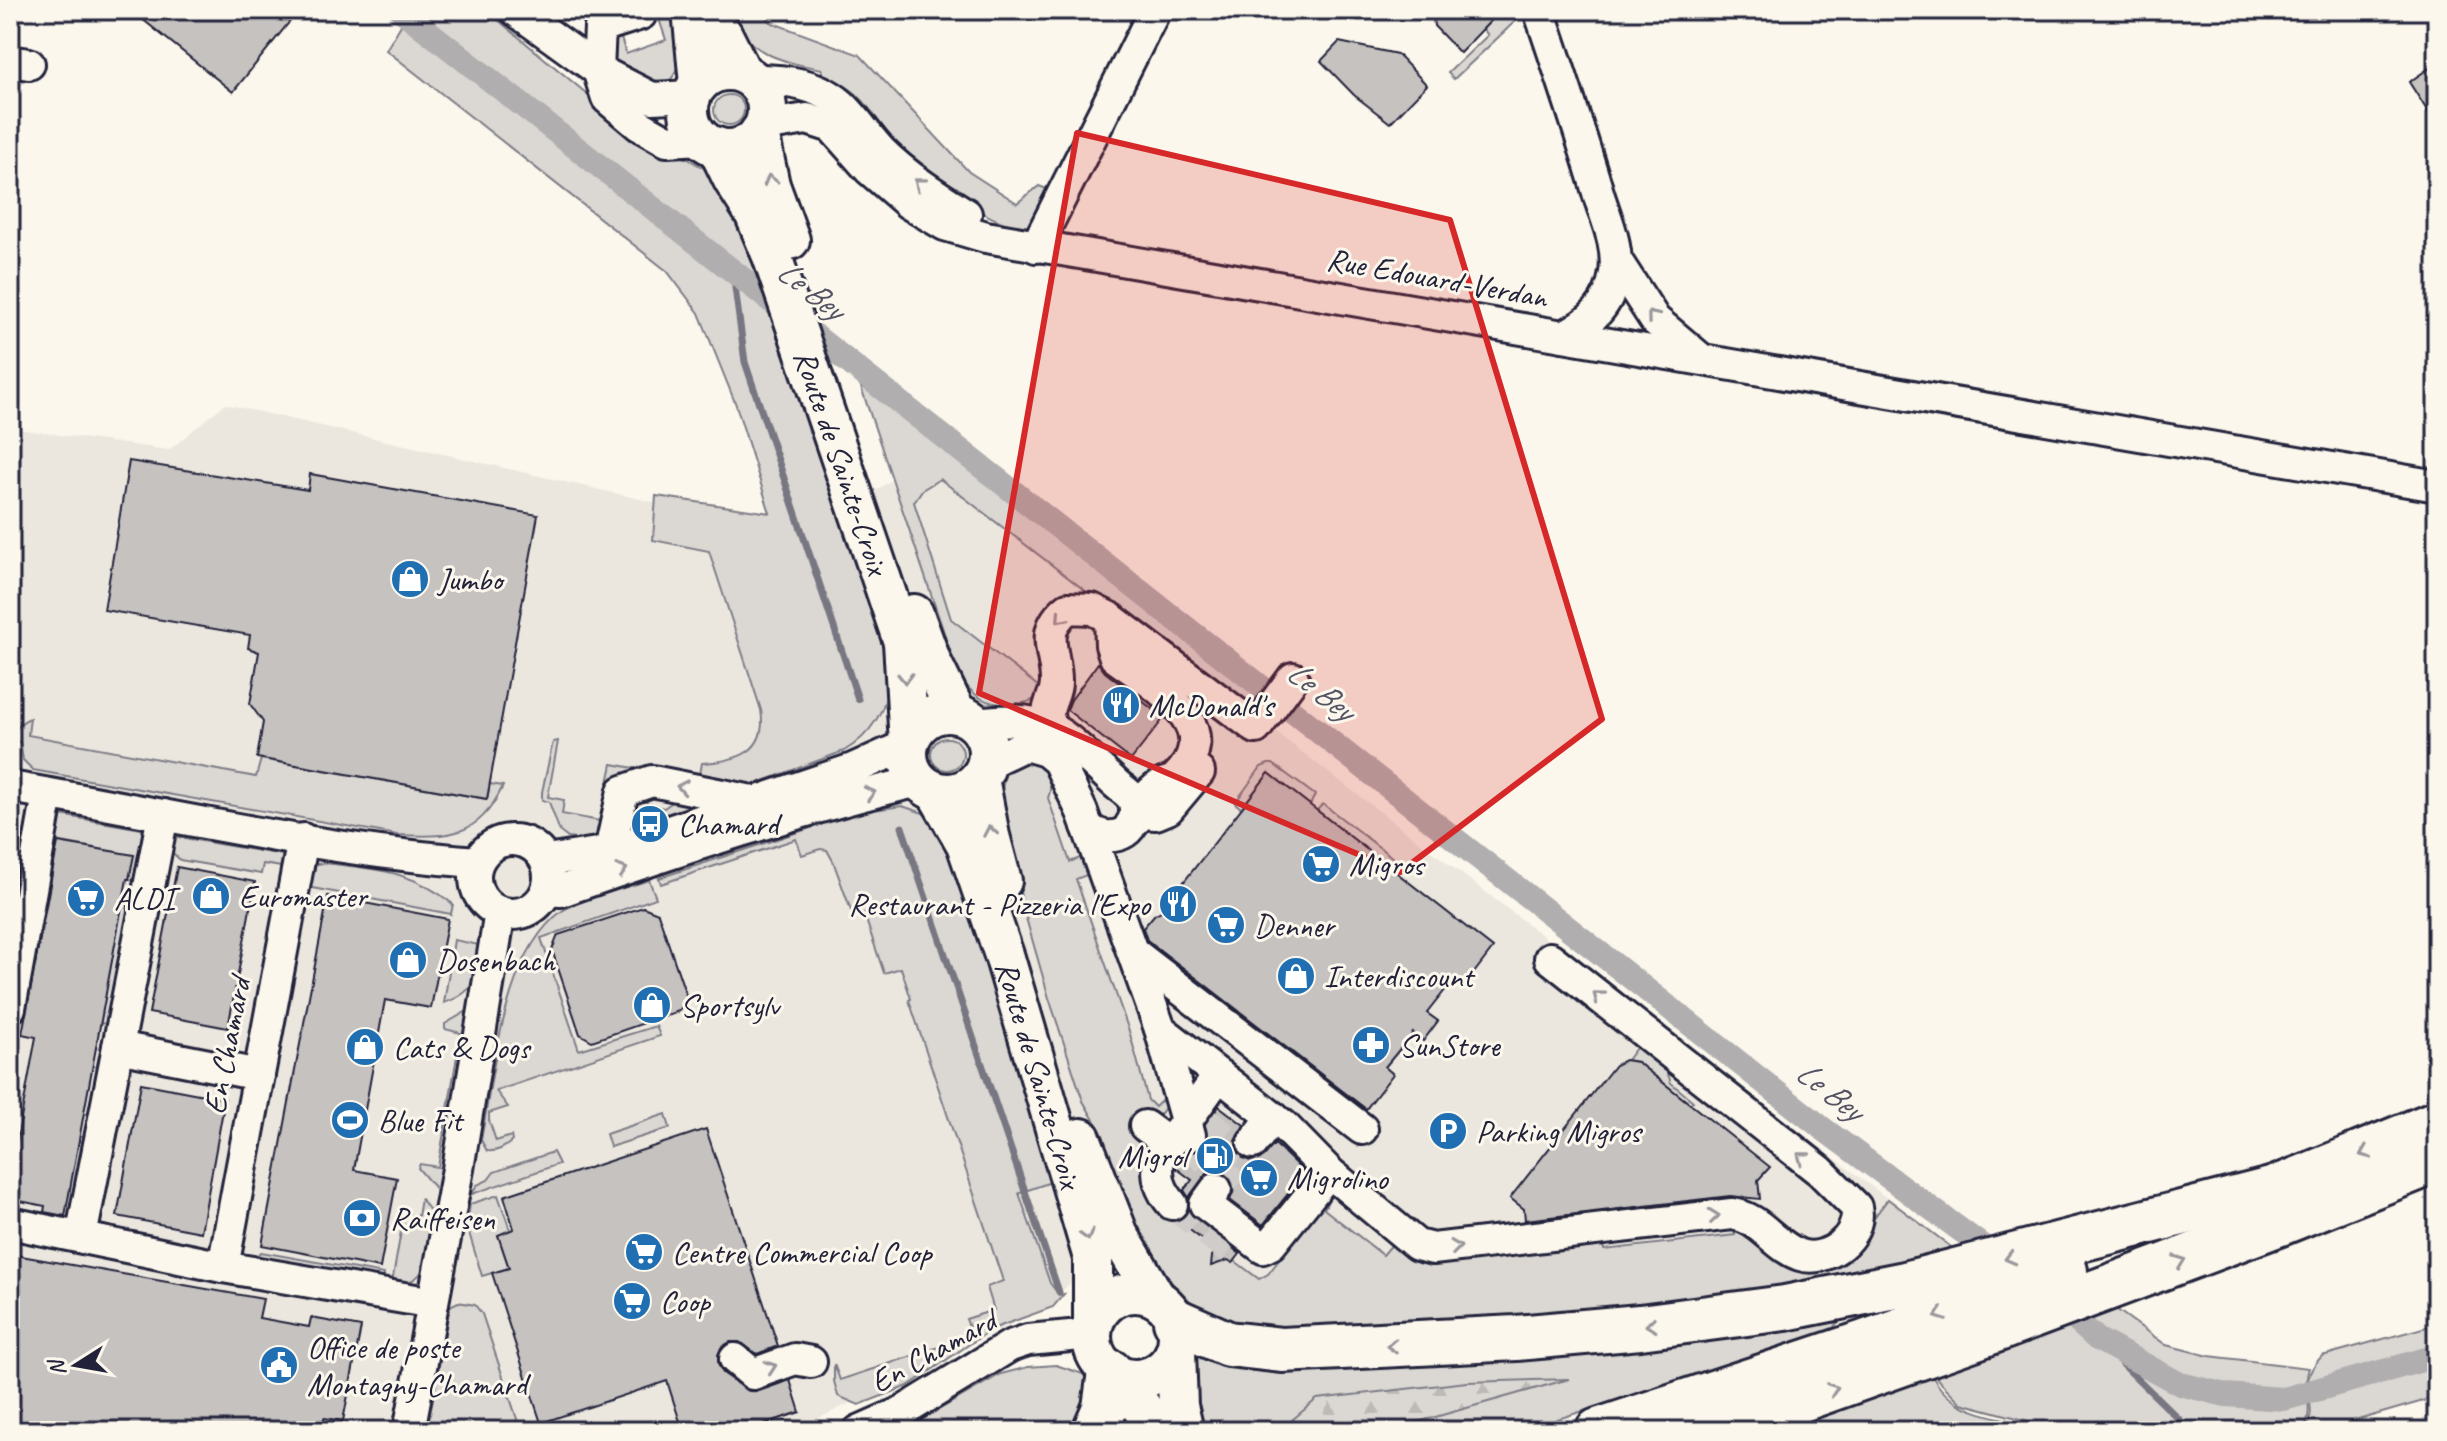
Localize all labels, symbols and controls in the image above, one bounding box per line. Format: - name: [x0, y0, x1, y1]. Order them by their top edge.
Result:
- one-way arrow: [762, 174, 779, 188]
- one-way arrow: [913, 179, 928, 193]
- street label: Rue Edouard-Verdan: [1324, 238, 1552, 318]
- water label: Le Bey: [769, 249, 858, 332]
- one-way arrow: [1648, 310, 1662, 325]
- street label: Route de Sainte-Croix: [785, 344, 900, 583]
- shop icon: Jumbo: [389, 558, 431, 600]
- place label: Jumbo: [436, 559, 506, 600]
- one-way arrow: [1056, 609, 1071, 623]
- water label: Le Bey: [1279, 650, 1368, 733]
- one-way arrow: [896, 672, 914, 685]
- restaurant icon: McDonald's: [1100, 684, 1142, 726]
- place label: McDonald's: [1149, 685, 1276, 726]
- one-way arrow: [675, 779, 689, 796]
- one-way arrow: [863, 785, 876, 802]
- bus stop icon: Chamard: [629, 803, 671, 845]
- place label: Chamard: [678, 804, 783, 845]
- one-way arrow: [982, 824, 999, 838]
- supermarket icon: Migros: [1300, 843, 1342, 885]
- place label: Migros: [1349, 844, 1427, 885]
- one-way arrow: [614, 864, 628, 880]
- shop icon: Euromaster: [190, 875, 232, 917]
- place label: Euromaster: [239, 876, 369, 917]
- supermarket icon: ALDI: [65, 877, 107, 919]
- place label: ALDI: [114, 878, 181, 919]
- restaurant icon: Restaurant - Pizzeria l'Expo: [1157, 883, 1199, 925]
- place label: Restaurant - Pizzeria l'Expo: [848, 884, 1152, 925]
- supermarket icon: Denner: [1205, 904, 1247, 946]
- place label: Denner: [1254, 905, 1336, 946]
- shop icon: Dosenbach: [387, 939, 429, 981]
- place label: Dosenbach: [436, 940, 556, 981]
- shop icon: Interdiscount: [1275, 955, 1317, 997]
- street label: Route de Sainte-Croix: [986, 956, 1093, 1196]
- place label: Interdiscount: [1324, 956, 1476, 997]
- street label: En Chamard: [194, 969, 261, 1117]
- shop icon: Sportsylv: [631, 984, 673, 1026]
- place label: Sportsylv: [680, 985, 782, 1026]
- one-way arrow: [1593, 991, 1607, 1006]
- pharmacy icon: SunStore: [1350, 1024, 1392, 1066]
- place label: SunStore: [1399, 1025, 1502, 1066]
- shop icon: Cats & Dogs: [344, 1026, 386, 1068]
- place label: Cats & Dogs: [393, 1027, 532, 1068]
- water label: Le Bey: [1788, 1050, 1877, 1133]
- sports icon: Blue Fit: [329, 1099, 371, 1141]
- place label: Blue Fit: [378, 1100, 465, 1141]
- parking icon: Parking Migros: [1427, 1110, 1469, 1152]
- place label: Parking Migros: [1476, 1111, 1643, 1152]
- fuel station icon: Migrol: [1194, 1135, 1236, 1177]
- place label: Migrol: [1118, 1136, 1193, 1177]
- one-way arrow: [2359, 1144, 2373, 1160]
- one-way arrow: [1797, 1152, 1811, 1167]
- supermarket icon: Migrolino: [1238, 1157, 1280, 1199]
- place label: Migrolino: [1287, 1158, 1389, 1199]
- bank icon: Raiffeisen: [341, 1197, 383, 1239]
- place label: Raiffeisen: [390, 1198, 496, 1239]
- one-way arrow: [1708, 1207, 1721, 1224]
- one-way arrow: [1078, 1228, 1094, 1242]
- supermarket icon: Centre Commercial Coop: [623, 1231, 665, 1273]
- place label: Centre Commercial Coop: [672, 1232, 933, 1273]
- one-way arrow: [1450, 1238, 1463, 1255]
- one-way arrow: [2004, 1249, 2018, 1266]
- one-way arrow: [2172, 1254, 2186, 1271]
- supermarket icon: Coop: [611, 1280, 653, 1322]
- place label: Coop: [660, 1281, 712, 1322]
- street label: En Chamard: [863, 1297, 1008, 1402]
- one-way arrow: [1934, 1305, 1948, 1322]
- one-way arrow: [1644, 1317, 1657, 1334]
- north arrow: [36, 1325, 116, 1405]
- place label: Office de poste Montagny-Chamard: [307, 1327, 531, 1405]
- one-way arrow: [1385, 1337, 1398, 1354]
- public building icon: Office de poste Montagny-Chamard: [258, 1344, 300, 1386]
- text: N: [42, 1356, 72, 1378]
- one-way arrow: [763, 1361, 777, 1377]
- one-way arrow: [1825, 1382, 1839, 1399]

